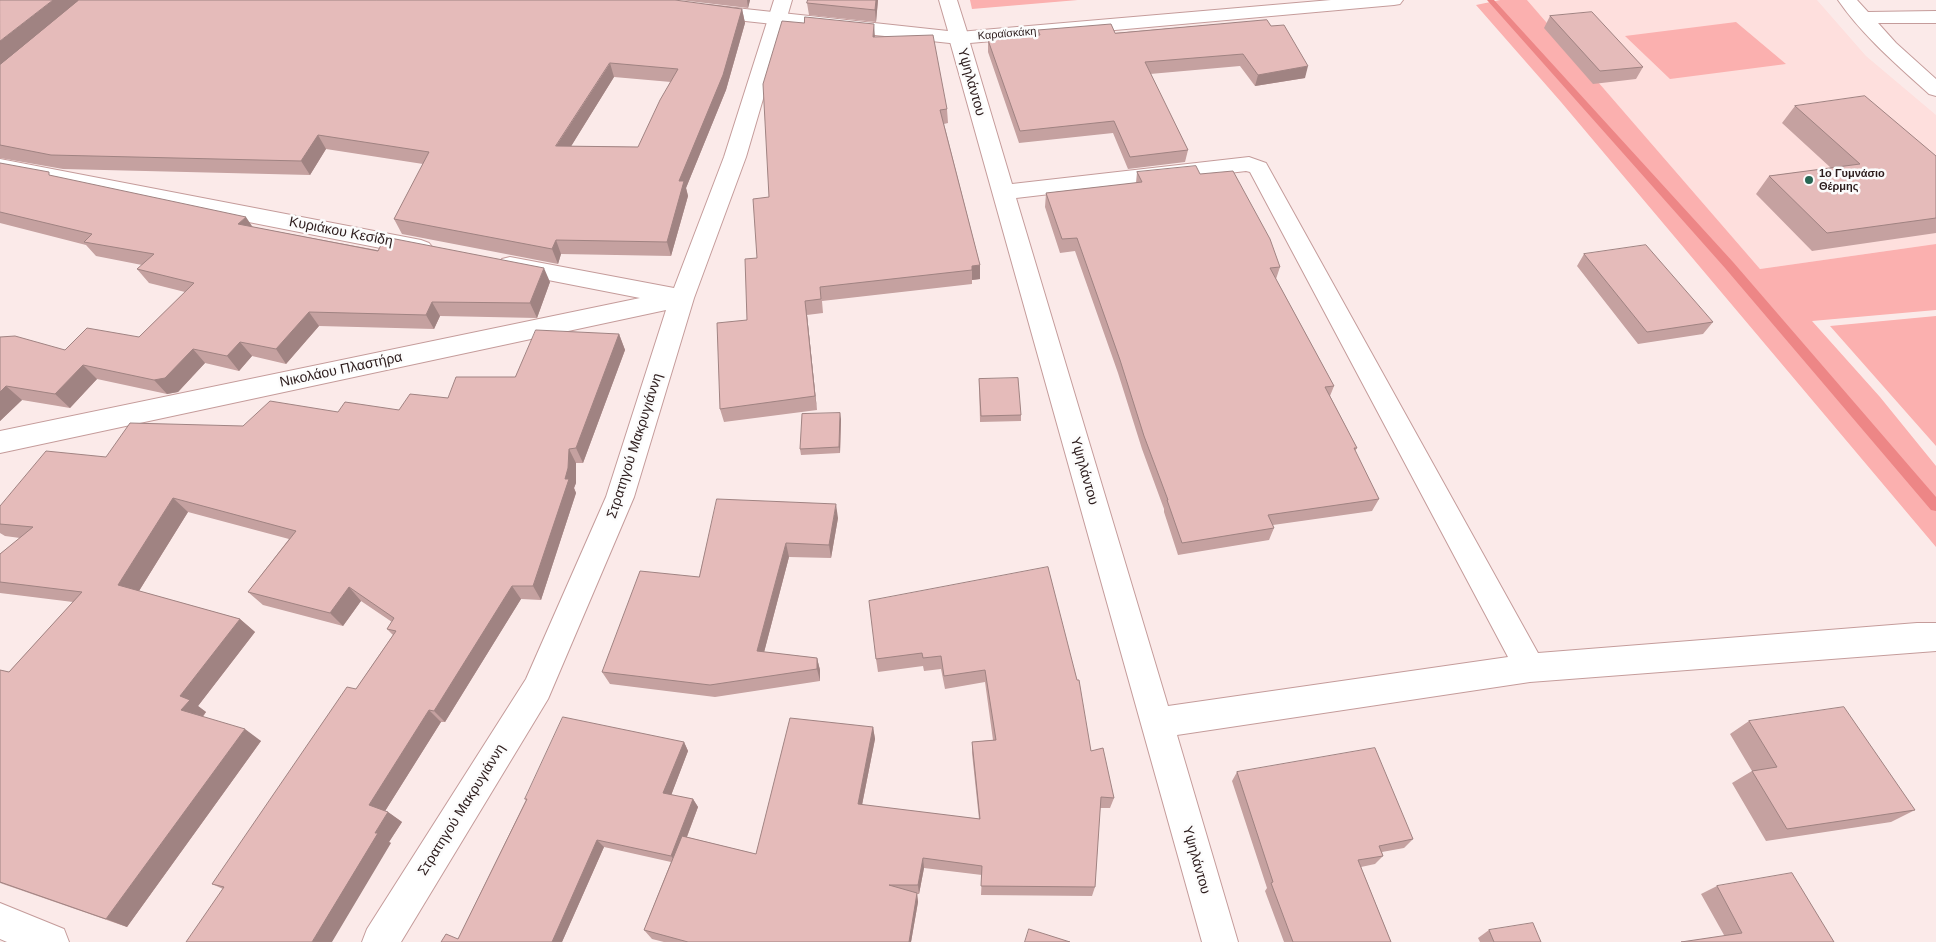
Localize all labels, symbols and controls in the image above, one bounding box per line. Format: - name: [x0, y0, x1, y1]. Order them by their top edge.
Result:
- street label: Καραϊσκάκη: [977, 25, 1037, 43]
- street label: Υψηλάντου: [953, 46, 989, 118]
- place label: 1ο Γυμνάσιο Θέρμης: [1819, 167, 1885, 193]
- marker: 1ο Γυμνάσιο Θέρμης: [1803, 174, 1815, 186]
- street label: Κυριάκου Κεσίδη: [288, 214, 394, 250]
- street label: Νικολάου Πλαστήρα: [278, 349, 404, 391]
- street label: Στρατηγού Μακρυγιάννη: [604, 371, 666, 521]
- street label: Υψηλάντου: [1066, 435, 1102, 507]
- street label: Στρατηγού Μακρυγιάννη: [415, 741, 509, 879]
- street label: Υψηλάντου: [1178, 824, 1214, 896]

